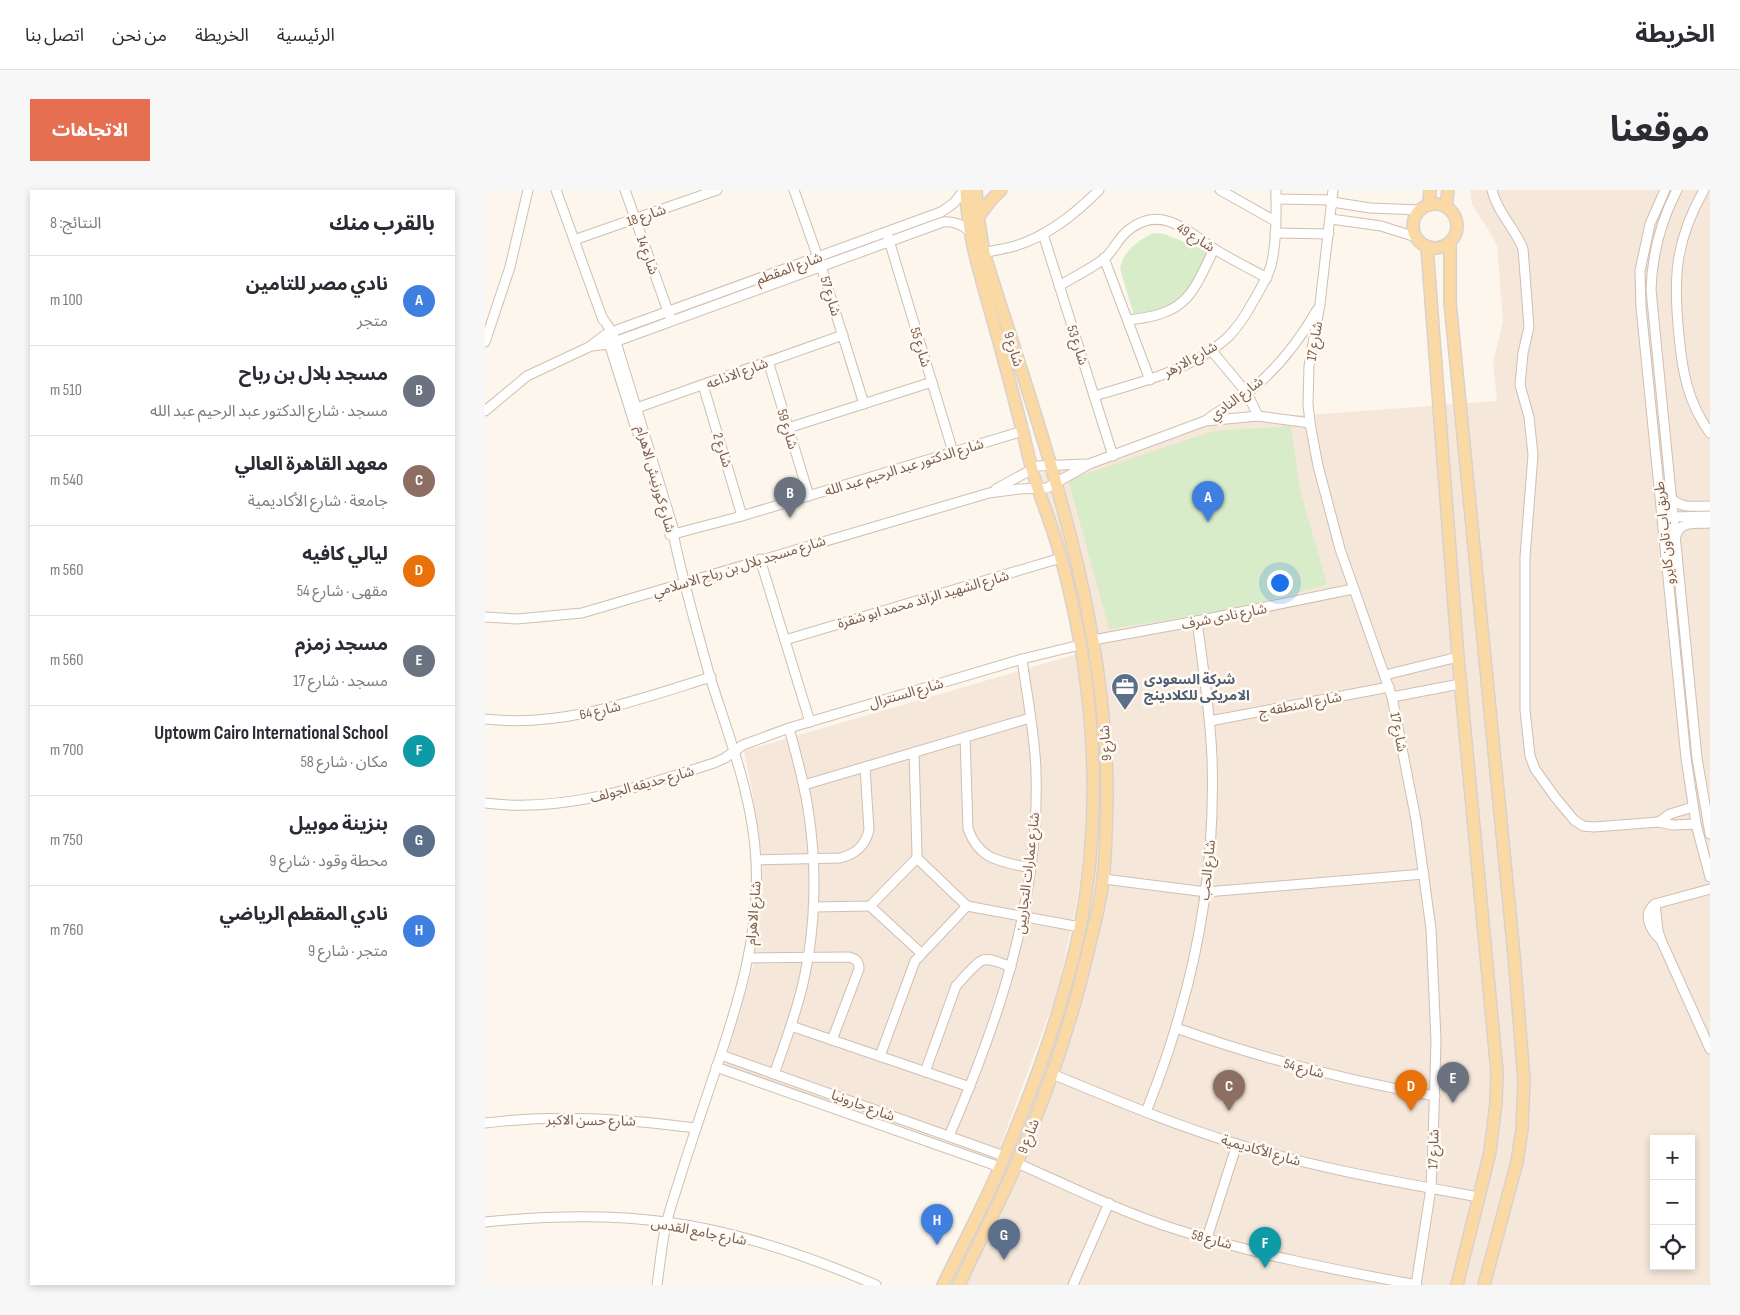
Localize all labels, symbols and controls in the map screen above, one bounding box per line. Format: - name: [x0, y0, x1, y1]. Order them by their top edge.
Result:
- text: الخريطة: [1635, 20, 1715, 49]
- text: اتصل بنا: [25, 25, 84, 46]
- text: من نحن: [112, 25, 167, 46]
- text: الخريطة: [195, 25, 249, 46]
- text: الرئيسية: [277, 25, 335, 46]
- button: الاتجاهات: [30, 99, 150, 161]
- text: موقعنا: [1610, 109, 1710, 152]
- street label: شارع 18: [624, 201, 669, 232]
- text: بالقرب منك: [329, 211, 435, 236]
- text: النتائج: 8: [50, 214, 101, 233]
- street label: شارع 49: [1173, 219, 1218, 257]
- street label: شارع 14: [631, 233, 662, 278]
- street label: شارع المقطم: [754, 249, 825, 290]
- text: نادي مصر للتامين: [246, 273, 388, 296]
- street label: شارع 57: [815, 274, 845, 319]
- text: 100 m: [50, 291, 83, 310]
- text: A: [415, 291, 423, 310]
- text: متجر: [357, 312, 388, 331]
- street label: شارع 17: [1303, 320, 1328, 363]
- street label: شارع 53: [1061, 323, 1092, 368]
- street label: شارع 55: [905, 325, 935, 370]
- street label: شارع 9: [998, 330, 1027, 369]
- street label: شارع الازهر: [1159, 338, 1221, 383]
- street label: شارع الاذاعه: [704, 354, 771, 394]
- text: مسجد بلال بن رباح: [239, 363, 388, 386]
- street label: شارع النادي: [1206, 373, 1268, 426]
- text: 510 m: [50, 381, 82, 400]
- text: B: [415, 381, 423, 400]
- text: مسجد · شارع الدكتور عبد الرحيم عبد الله: [150, 402, 388, 421]
- street label: شارع 59: [771, 407, 802, 452]
- street label: شارع كورنيش الاهرام: [630, 424, 679, 535]
- street label: شارع 2: [707, 431, 736, 470]
- street label: شارع الدكتور عبد الرحيم عبد الله: [823, 435, 986, 502]
- text: معهد القاهرة العالي: [235, 453, 388, 476]
- text: 540 m: [50, 471, 83, 490]
- text: C: [415, 471, 423, 490]
- pin: B: [774, 477, 806, 518]
- street label: طريق اب تاون كايرو: [1651, 480, 1679, 586]
- pin: A: [1192, 481, 1224, 522]
- text: جامعة · شارع الأكاديمية: [248, 492, 388, 511]
- street label: شارع مسجد بلال بن رباح الاسلامي: [651, 532, 828, 603]
- text: ليالي كافيه: [302, 543, 388, 566]
- text: 560 m: [50, 561, 83, 580]
- text: D: [415, 561, 423, 580]
- street label: شارع الشهيد الرائد محمد ابو شقرة: [835, 567, 1012, 634]
- your location: [1267, 570, 1293, 596]
- text: مقهى · شارع 54: [297, 582, 388, 601]
- street label: شارع نادى شرف: [1180, 600, 1269, 635]
- text: مسجد زمزم: [295, 633, 388, 656]
- text: 560 m: [50, 651, 83, 670]
- text: E: [416, 651, 422, 670]
- place label: شركة السعودى الامريكى للكلادينج: [1144, 671, 1250, 705]
- text: مسجد · شارع 17: [293, 672, 388, 691]
- office icon: شركة السعودى الامريكى للكلادينج: [1110, 672, 1140, 711]
- street label: شارع السنترال: [867, 675, 946, 714]
- street label: شارع المنطقه ج: [1257, 688, 1343, 723]
- street label: شارع 64: [578, 698, 623, 725]
- street label: شارع 17: [1384, 711, 1411, 754]
- text: Uptowm Cairo International School: [154, 722, 388, 745]
- street label: شارع 9: [1096, 724, 1117, 761]
- text: 700 m: [50, 741, 83, 760]
- text: F: [416, 741, 422, 760]
- text: مكان · شارع 58: [300, 753, 388, 772]
- street label: شارع حديقه الجولف: [588, 762, 696, 808]
- street label: شارع عمارات التجاريين: [1012, 811, 1045, 935]
- text: بنزينة موبيل: [289, 813, 388, 836]
- text: 750 m: [50, 831, 83, 850]
- text: G: [415, 831, 423, 850]
- street label: شارع الحب: [1196, 839, 1221, 901]
- text: محطة وقود · شارع 9: [269, 852, 388, 871]
- street label: شارع الاهرام: [742, 880, 767, 946]
- text: نادي المقطم الرياضي: [219, 903, 388, 926]
- text: 760 m: [50, 921, 83, 940]
- text: H: [415, 921, 423, 940]
- text: متجر · شارع 9: [308, 942, 388, 961]
- street label: شارع 54: [1281, 1055, 1326, 1084]
- pin: E: [1437, 1062, 1469, 1103]
- pin: C: [1213, 1070, 1245, 1111]
- pin: D: [1395, 1070, 1427, 1111]
- street label: شارع حارونيا: [828, 1086, 897, 1127]
- street label: شارع حسن الاكبر: [545, 1111, 636, 1132]
- street label: شارع 9: [1014, 1116, 1045, 1157]
- street label: شارع 17: [1424, 1129, 1445, 1169]
- street label: شارع الأكاديمية: [1219, 1131, 1303, 1172]
- map controls: [1650, 1135, 1695, 1270]
- button: +: [1650, 1135, 1695, 1180]
- button: −: [1650, 1180, 1695, 1225]
- pin: H: [921, 1204, 953, 1245]
- street label: شارع جامع القدس: [649, 1214, 748, 1251]
- pin: G: [988, 1219, 1020, 1260]
- button: locate: [1650, 1225, 1695, 1270]
- street label: شارع 58: [1189, 1226, 1234, 1255]
- pin: F: [1249, 1227, 1281, 1268]

